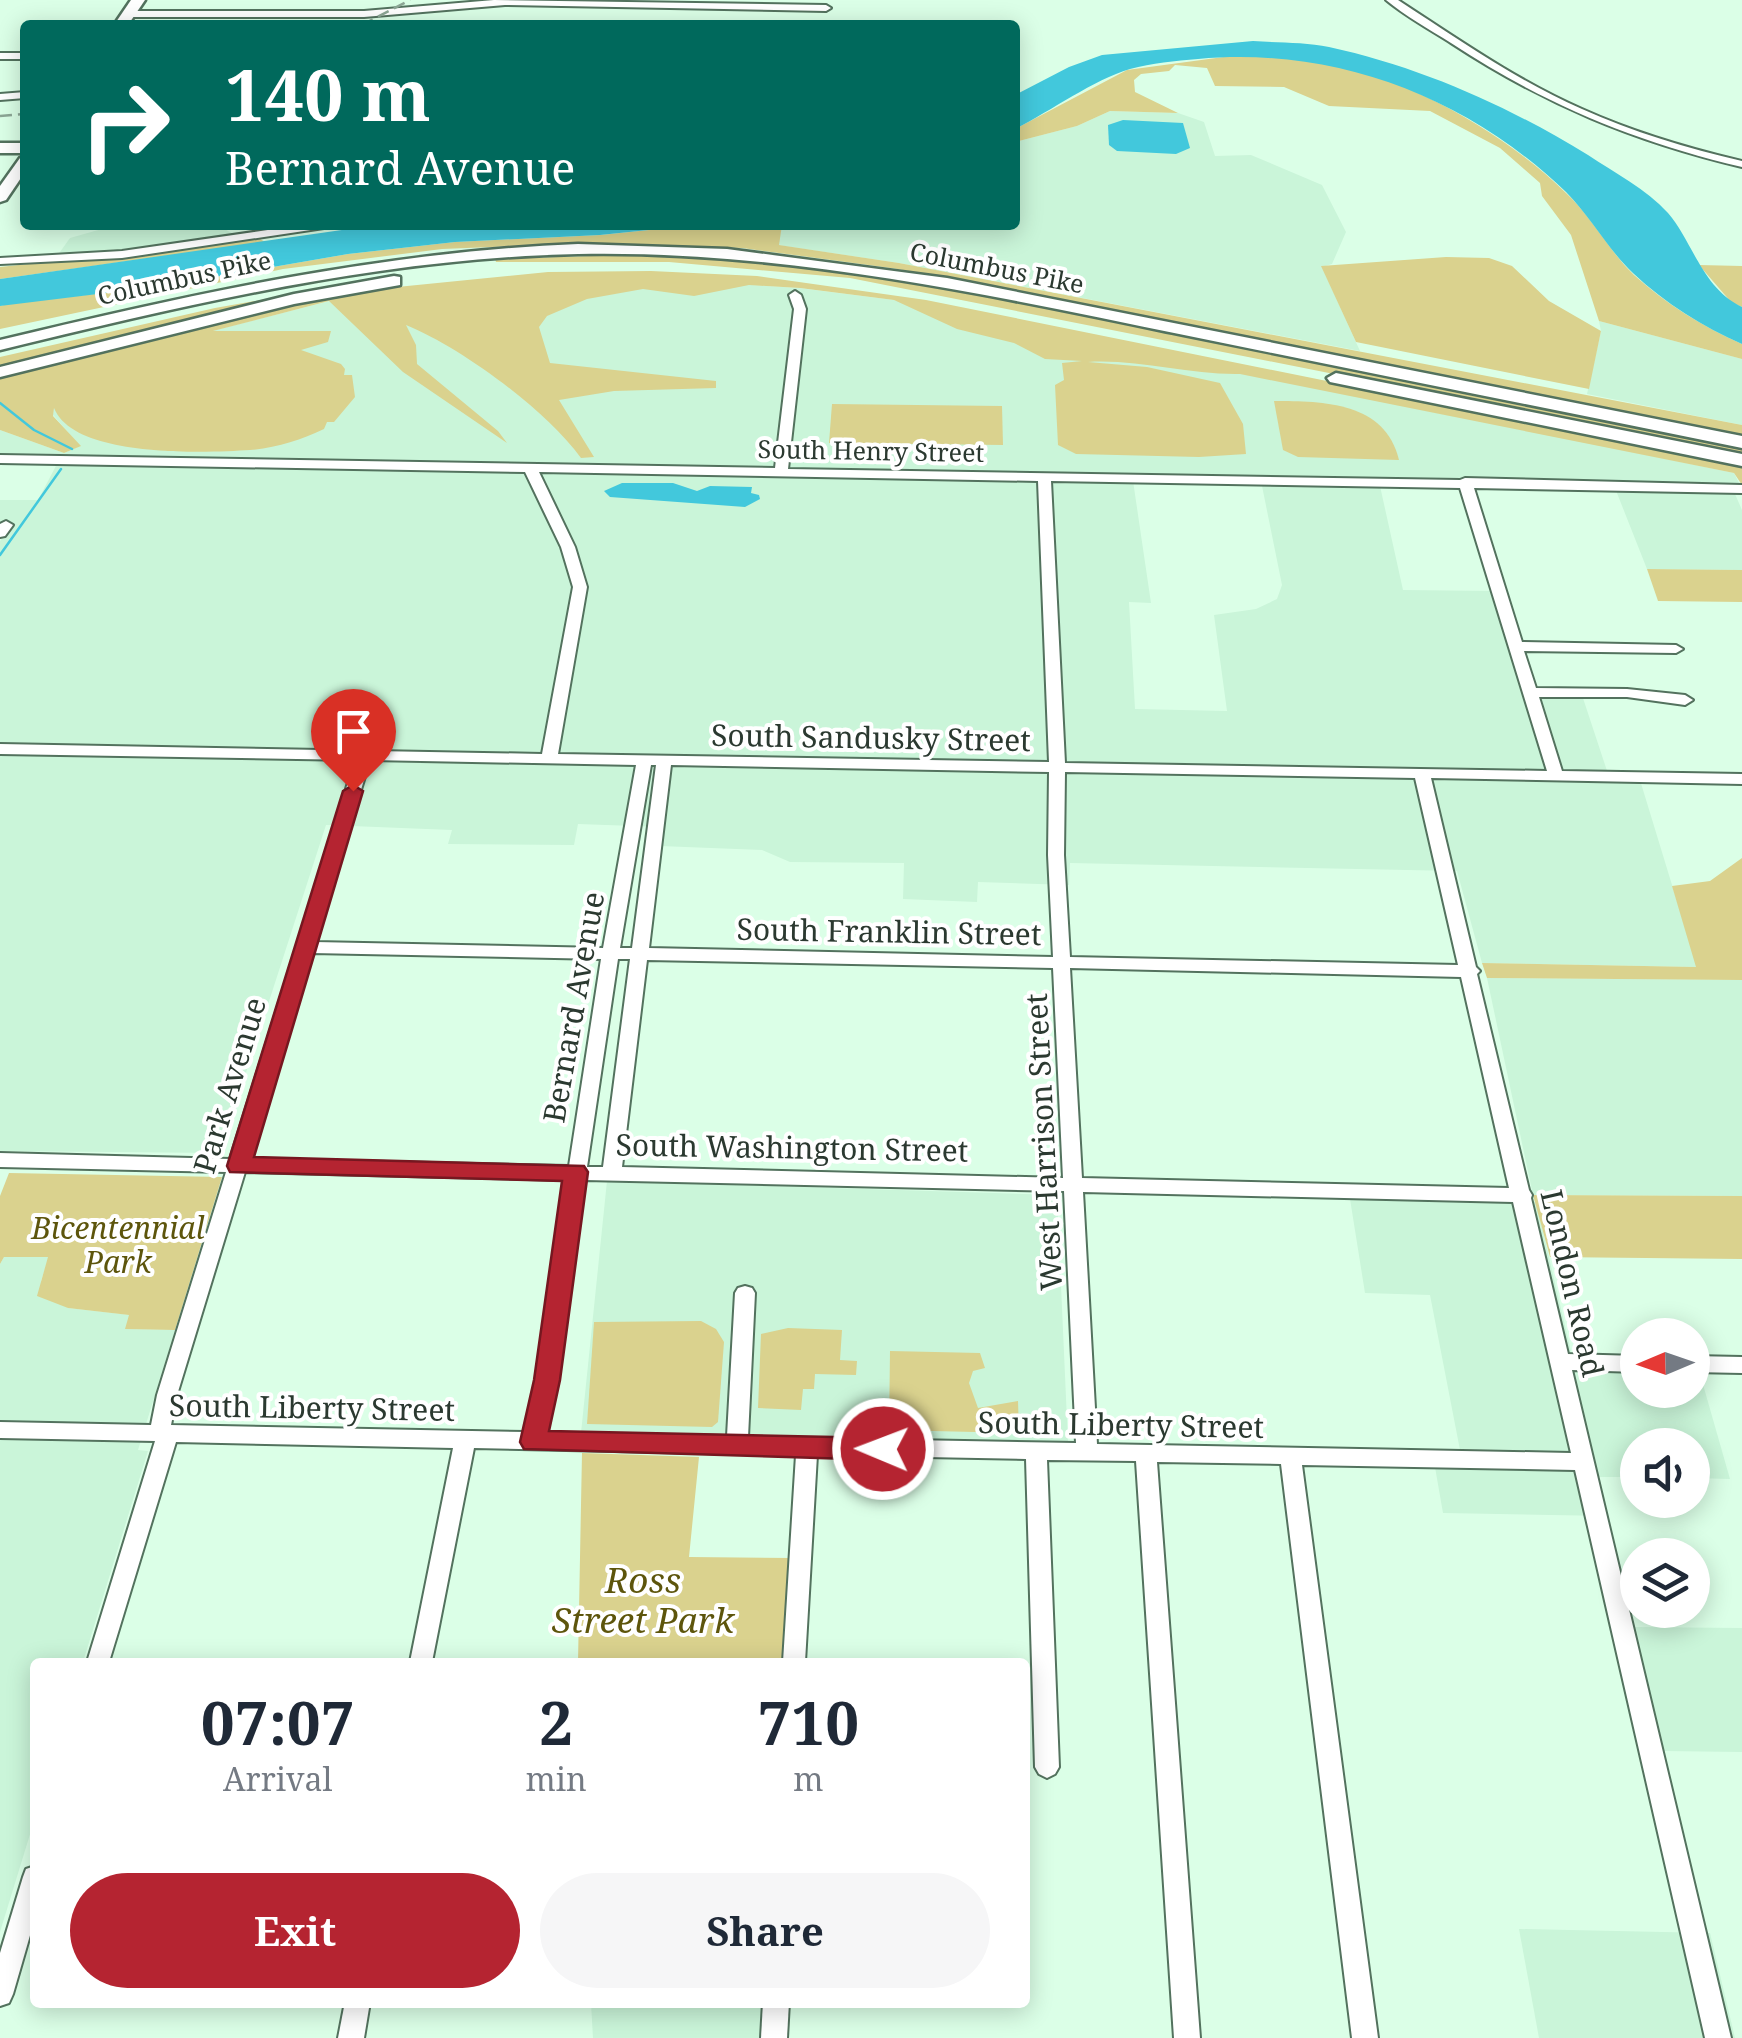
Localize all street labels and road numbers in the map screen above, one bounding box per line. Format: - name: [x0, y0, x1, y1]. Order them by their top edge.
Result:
- street label: Columbus Pike: [907, 233, 1087, 301]
- street label: Columbus Pike: [94, 242, 274, 312]
- street label: South Henry Street: [757, 431, 985, 469]
- street label: South Sandusky Street: [711, 714, 1031, 760]
- street label: Bernard Avenue: [533, 888, 613, 1126]
- street label: South Franklin Street: [736, 908, 1042, 954]
- street label: Park Avenue: [183, 992, 275, 1178]
- street label: West Harrison Street: [1015, 992, 1071, 1292]
- street label: South Washington Street: [615, 1123, 969, 1171]
- street label: London Road: [1532, 1186, 1614, 1380]
- street label: South Liberty Street: [169, 1384, 455, 1430]
- street label: South Liberty Street: [978, 1401, 1264, 1447]

